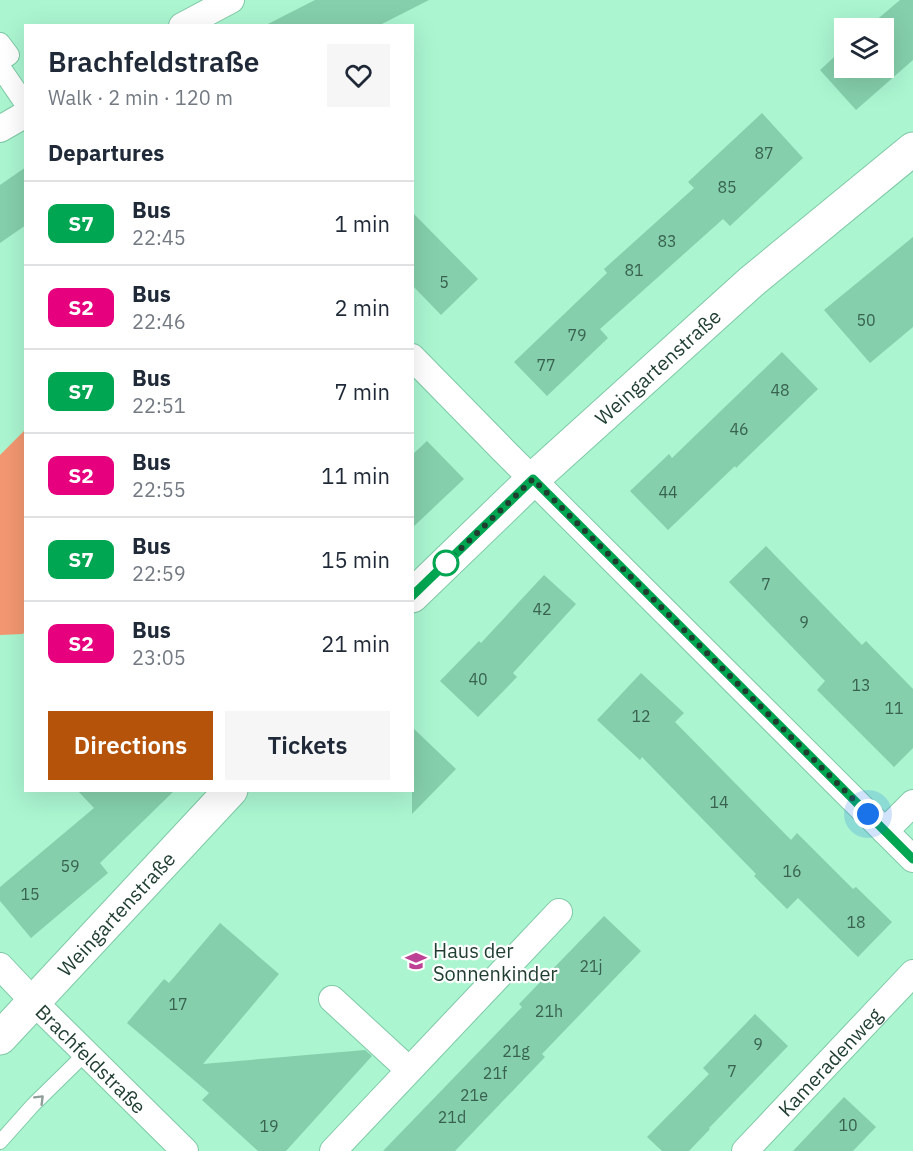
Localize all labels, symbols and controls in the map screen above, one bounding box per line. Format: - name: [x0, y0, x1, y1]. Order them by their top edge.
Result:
- map controls: [834, 18, 894, 78]
- button: layers: [834, 18, 894, 78]
- text: Brachfeldstraße: [48, 43, 259, 80]
- button: heart: [327, 44, 390, 107]
- text: Walk · 2 min · 120 m: [48, 84, 233, 111]
- text: Departures: [48, 138, 164, 167]
- house number: 87: [754, 143, 774, 163]
- house number: 85: [717, 177, 737, 197]
- text: Bus: [132, 195, 171, 224]
- text: S7: [68, 209, 94, 237]
- text: 1 min: [334, 209, 390, 238]
- text: 22:45: [132, 224, 186, 251]
- house number: 83: [657, 231, 677, 251]
- house number: 81: [624, 260, 644, 280]
- house number: 5: [439, 272, 449, 292]
- text: Bus: [132, 279, 171, 308]
- text: S2: [68, 293, 94, 321]
- text: 2 min: [334, 293, 390, 322]
- street label: Weingartenstraße: [589, 303, 726, 431]
- text: 22:46: [132, 308, 186, 335]
- house number: 50: [856, 310, 876, 330]
- house number: 79: [567, 325, 587, 345]
- house number: 77: [536, 355, 556, 375]
- text: Bus: [132, 363, 171, 392]
- text: S7: [68, 377, 94, 405]
- text: 7 min: [334, 377, 390, 406]
- house number: 48: [770, 380, 790, 400]
- text: 22:51: [132, 392, 186, 419]
- house number: 46: [729, 419, 749, 439]
- text: Bus: [132, 447, 171, 476]
- text: S2: [68, 461, 94, 489]
- text: 11 min: [321, 461, 390, 490]
- text: 22:55: [132, 476, 186, 503]
- house number: 44: [658, 482, 678, 502]
- text: Bus: [132, 531, 171, 560]
- text: S7: [68, 545, 94, 573]
- text: 15 min: [321, 545, 390, 574]
- unlabelled marker: [433, 550, 459, 576]
- text: 22:59: [132, 560, 186, 587]
- house number: 7: [761, 574, 771, 594]
- house number: 42: [532, 599, 552, 619]
- house number: 9: [799, 612, 809, 632]
- text: Bus: [132, 615, 171, 644]
- text: S2: [68, 629, 94, 657]
- text: 21 min: [321, 629, 390, 658]
- text: 23:05: [132, 644, 186, 671]
- house number: 40: [468, 669, 488, 689]
- house number: 13: [851, 675, 871, 695]
- house number: 11: [884, 698, 904, 718]
- house number: 12: [631, 706, 651, 726]
- button: Directions: [48, 711, 213, 780]
- button: Tickets: [225, 711, 390, 780]
- house number: 14: [709, 792, 729, 812]
- your location: [853, 799, 883, 829]
- street label: Weingartenstraße: [51, 845, 181, 982]
- house number: 59: [60, 856, 80, 876]
- house number: 16: [782, 861, 802, 881]
- house number: 15: [20, 884, 40, 904]
- house number: 18: [846, 912, 866, 932]
- place label: Haus der Sonnenkinder: [433, 937, 558, 987]
- school or university icon: Haus der Sonnenkinder: [404, 949, 428, 973]
- house number: 21j: [579, 956, 603, 976]
- house number: 17: [168, 994, 188, 1014]
- street label: Brachfeldstraße: [30, 998, 152, 1119]
- house number: 21h: [535, 1001, 563, 1021]
- street label: Kameradenweg: [772, 1001, 888, 1122]
- house number: 9: [753, 1034, 763, 1054]
- house number: 21g: [502, 1041, 530, 1061]
- house number: 7: [727, 1061, 737, 1081]
- house number: 21f: [483, 1063, 507, 1083]
- house number: 21e: [460, 1085, 488, 1105]
- one-way arrow: [32, 1095, 43, 1106]
- house number: 21d: [438, 1107, 466, 1127]
- house number: 10: [838, 1115, 858, 1135]
- house number: 19: [259, 1116, 279, 1136]

